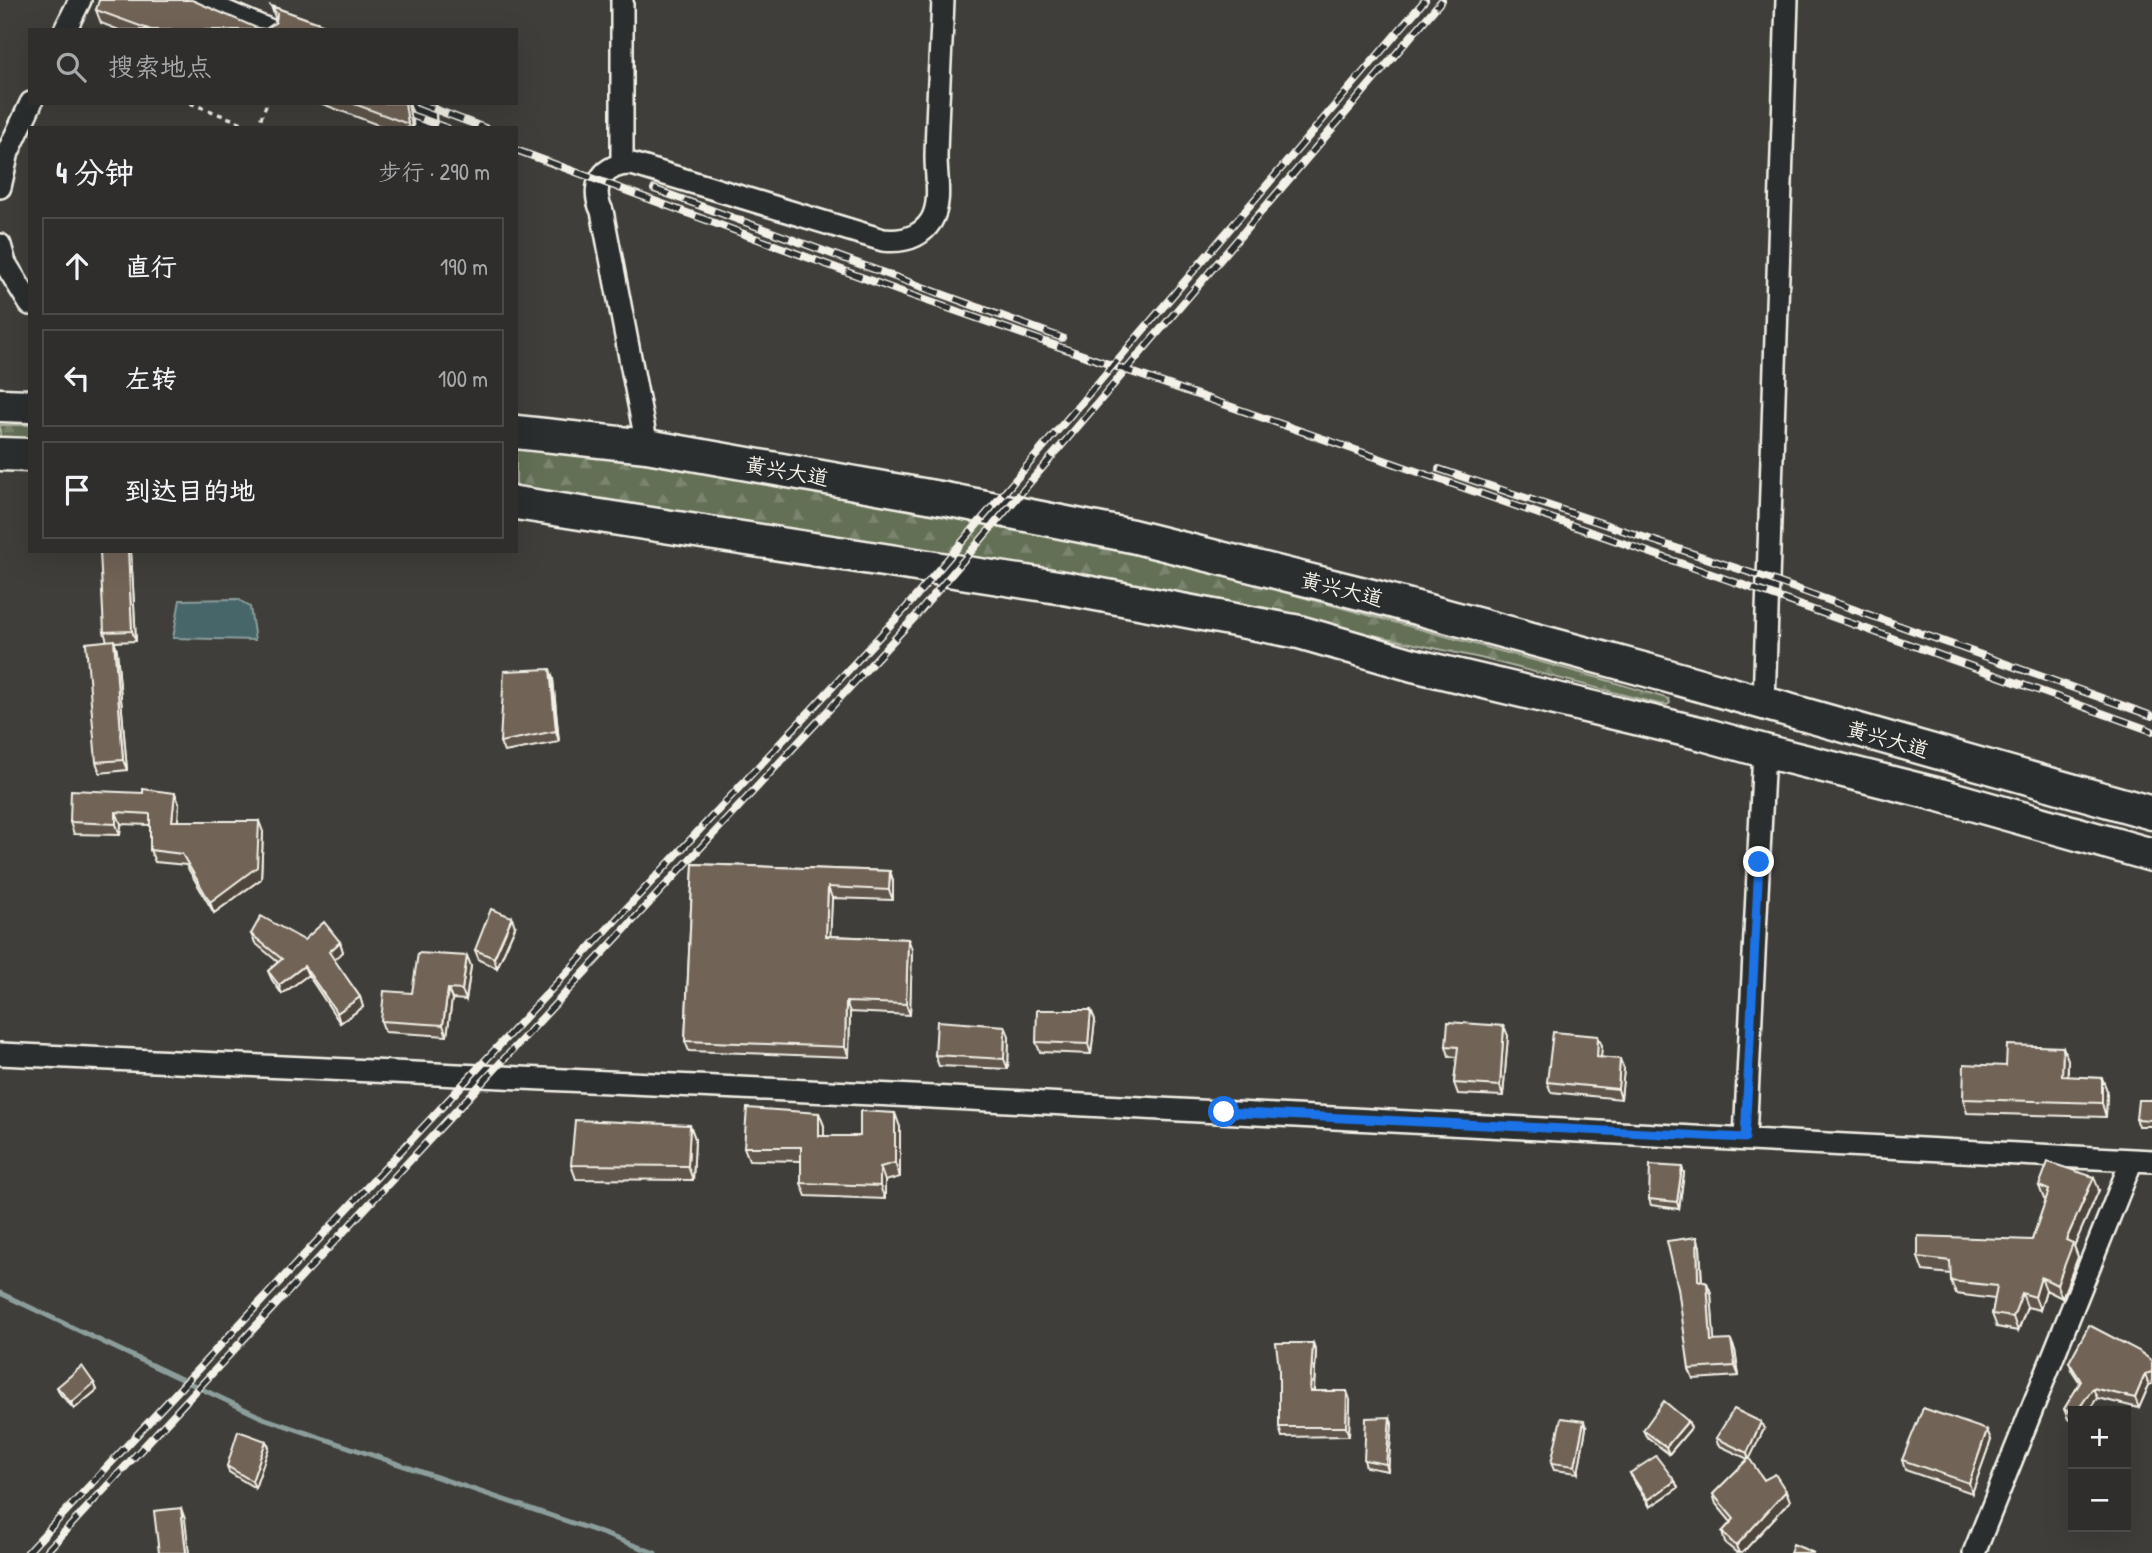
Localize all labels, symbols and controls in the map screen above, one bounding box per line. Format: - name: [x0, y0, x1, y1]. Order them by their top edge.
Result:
- search box: [28, 28, 518, 105]
- icon: search: [52, 48, 90, 86]
- text: 搜索地点: [108, 49, 212, 84]
- text: 4 分钟: [56, 152, 134, 192]
- text: 步行 · 290 m: [378, 156, 490, 187]
- icon: ahead: [58, 247, 96, 285]
- text: 直行: [125, 249, 177, 284]
- text: 190 m: [440, 251, 488, 282]
- icon: left: [58, 359, 96, 397]
- text: 左转: [125, 361, 177, 396]
- text: 100 m: [438, 363, 488, 394]
- street label: 黄兴大道: [743, 449, 831, 493]
- icon: arrive: [58, 471, 96, 509]
- text: 到达目的地: [125, 473, 255, 508]
- street label: 黄兴大道: [1298, 565, 1386, 613]
- street label: 黄兴大道: [1844, 713, 1932, 765]
- route end: [1743, 846, 1774, 877]
- route start: [1208, 1096, 1239, 1127]
- map controls: [2068, 1406, 2131, 1532]
- button: +: [2068, 1406, 2131, 1469]
- button: −: [2068, 1469, 2131, 1532]

